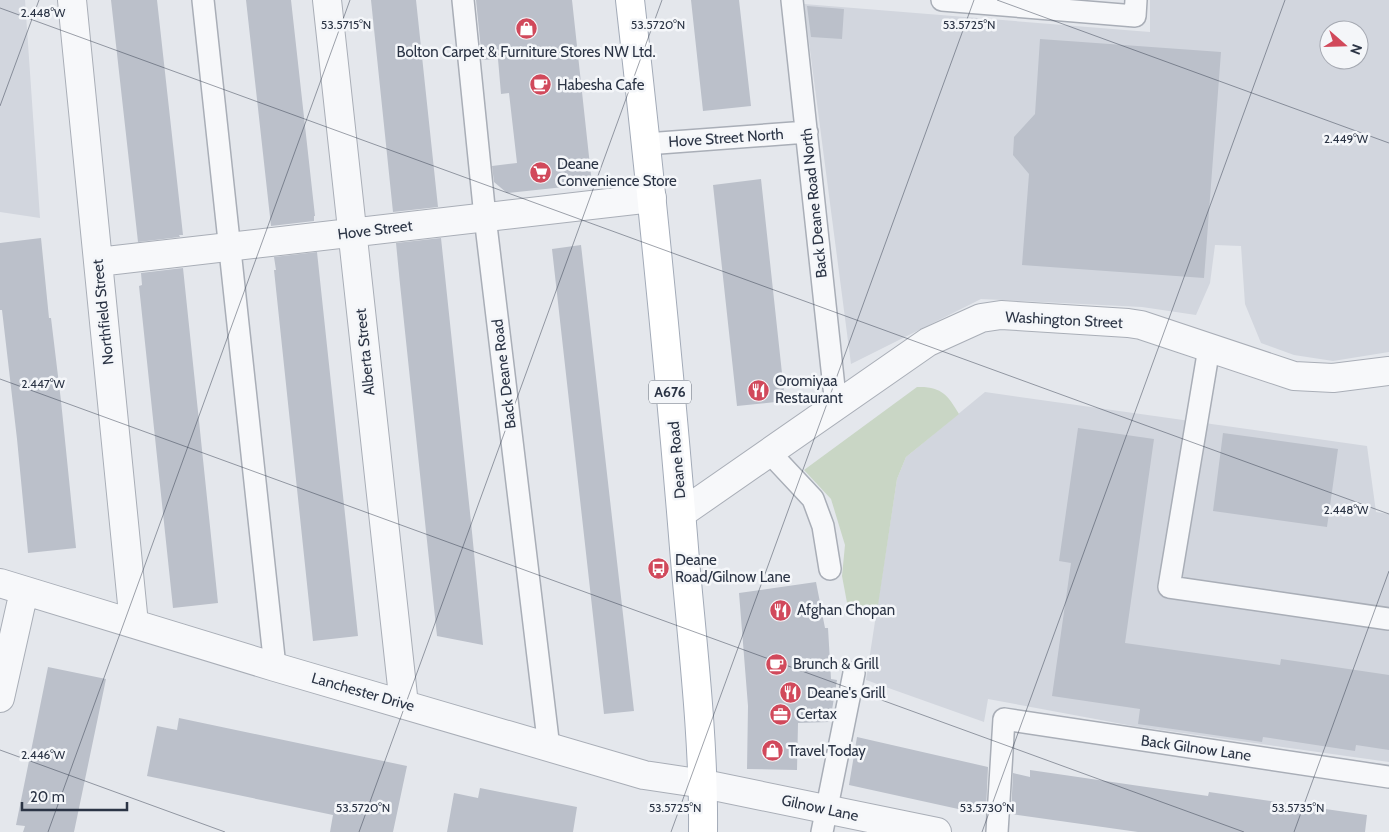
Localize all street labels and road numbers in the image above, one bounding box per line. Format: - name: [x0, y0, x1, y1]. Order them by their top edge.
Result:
- street label: Hove Street North: [668, 125, 784, 151]
- street label: Back Deane Road North: [797, 127, 831, 279]
- street label: Hove Street: [337, 216, 413, 244]
- street label: Northfield Street: [89, 258, 117, 366]
- street label: Alberta Street: [351, 307, 379, 397]
- street label: Washington Street: [1005, 308, 1123, 332]
- street label: Back Deane Road: [488, 318, 520, 430]
- road number: A676: [649, 381, 691, 404]
- street label: Deane Road: [665, 421, 689, 499]
- street label: Lanchester Drive: [309, 669, 417, 715]
- street label: Back Gilnow Lane: [1140, 731, 1253, 765]
- street label: Gilnow Lane: [780, 791, 860, 825]

